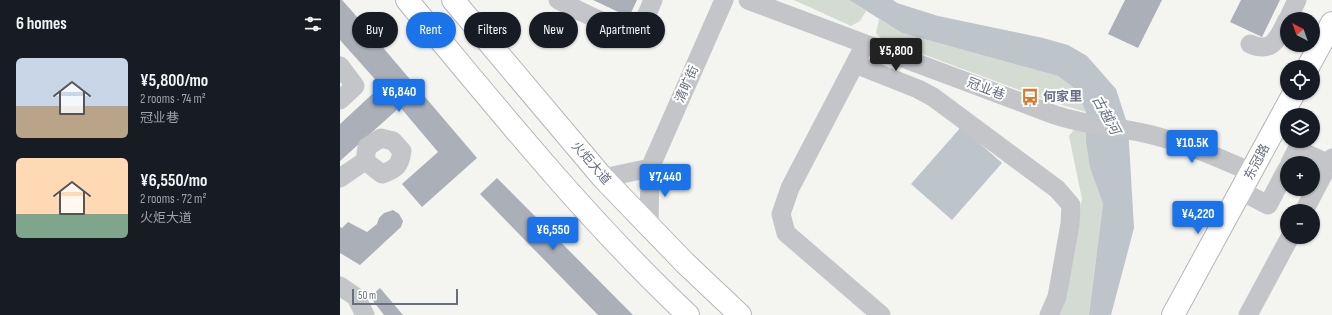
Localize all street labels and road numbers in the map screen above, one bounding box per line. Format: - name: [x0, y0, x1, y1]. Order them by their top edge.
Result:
- street label: 清旷街: [672, 63, 702, 105]
- street label: 冠业巷: [965, 75, 1007, 103]
- street label: 火炬大道: [568, 138, 614, 188]
- street label: 东冠路: [1241, 141, 1273, 183]

